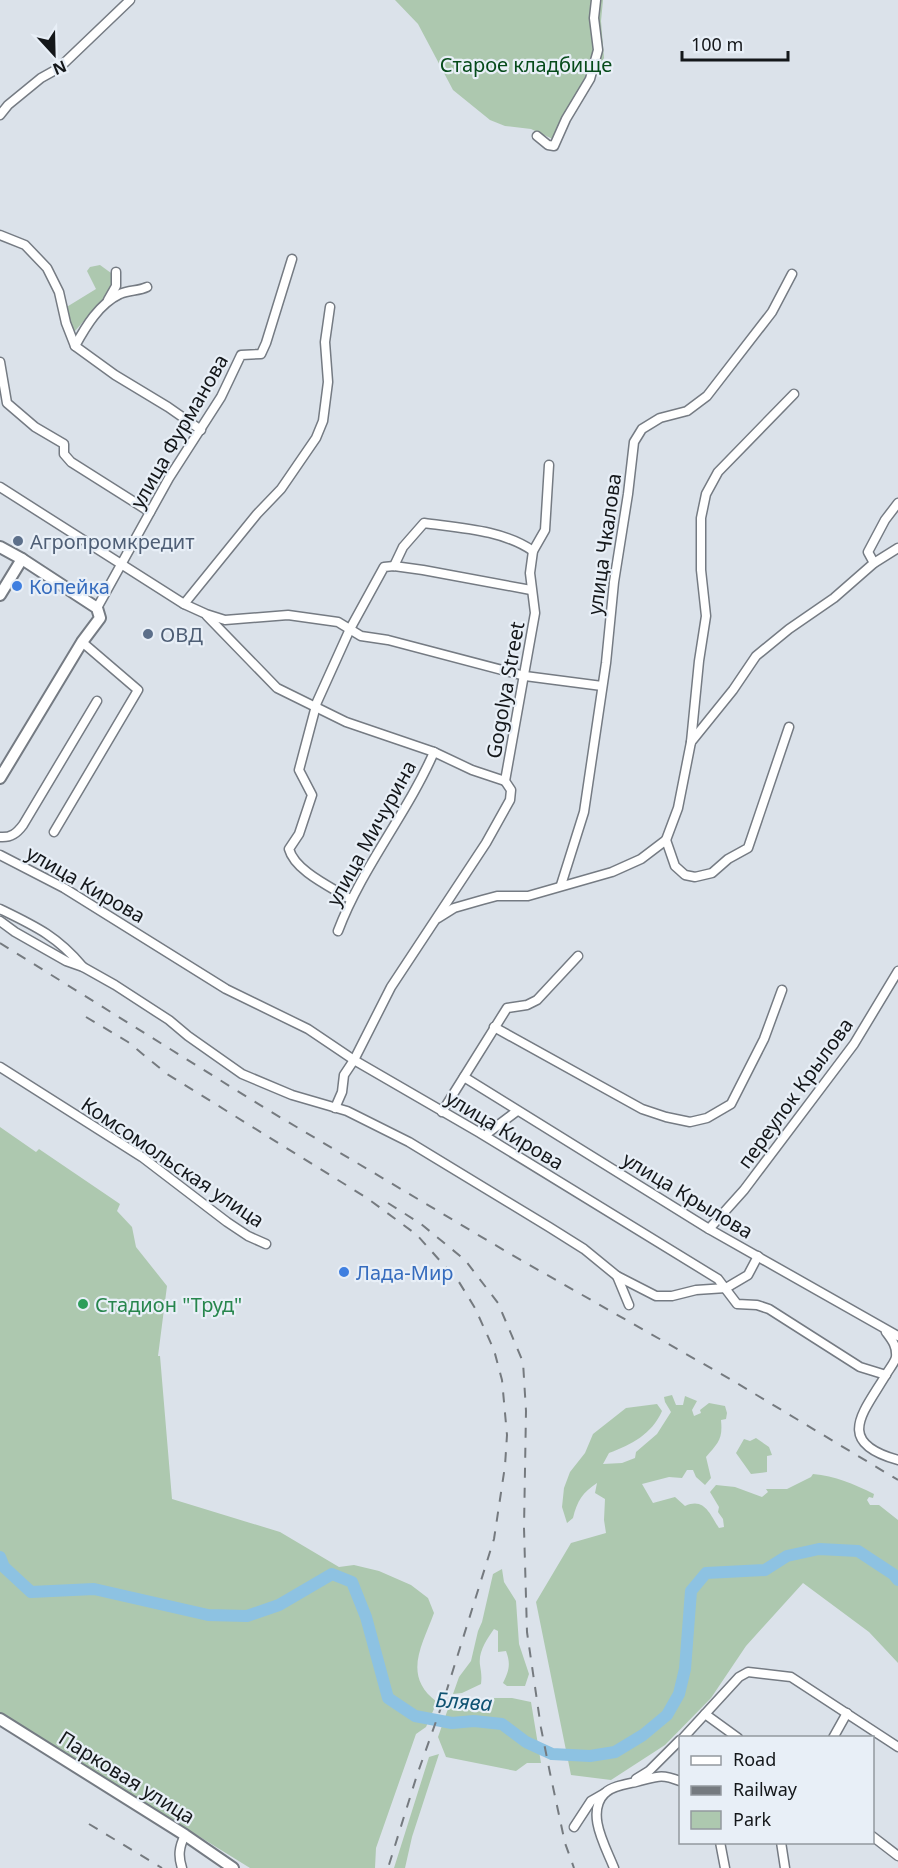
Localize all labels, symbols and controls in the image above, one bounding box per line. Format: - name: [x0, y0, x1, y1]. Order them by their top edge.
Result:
- north arrow: [24, 24, 84, 84]
- scale bar: [682, 24, 788, 62]
- text: 100 m: [691, 32, 743, 56]
- park label: Старое кладбище: [440, 51, 612, 78]
- text: N: [49, 55, 70, 81]
- street label: улица Фурманова: [124, 349, 234, 513]
- street label: улица Чкалова: [581, 471, 627, 617]
- place label: Агропромкредит: [30, 528, 195, 555]
- marker: Агропромкредит: [11, 534, 25, 548]
- place label: Копейка: [29, 573, 110, 600]
- marker: Копейка: [10, 579, 24, 593]
- street label: Gogolya Street: [480, 619, 530, 761]
- place label: ОВД: [160, 621, 203, 648]
- marker: ОВД: [141, 627, 155, 641]
- street label: улица Мичурина: [320, 755, 422, 911]
- street label: улица Кирова: [22, 839, 150, 929]
- street label: переулок Крылова: [731, 1012, 859, 1174]
- street label: улица Кирова: [441, 1084, 569, 1176]
- street label: Комсомольская улица: [76, 1091, 270, 1233]
- street label: улица Крылова: [618, 1145, 758, 1245]
- place label: Лада-Мир: [356, 1259, 454, 1286]
- marker: Лада-Мир: [337, 1265, 351, 1279]
- place label: Стадион "Труд": [95, 1291, 242, 1318]
- marker: Стадион "Труд": [76, 1297, 90, 1311]
- water label: Блява: [435, 1685, 493, 1717]
- street label: Парковая улица: [54, 1724, 200, 1830]
- legend: [679, 1736, 874, 1844]
- text: Road: [733, 1747, 776, 1771]
- text: Railway: [733, 1777, 798, 1801]
- text: Park: [733, 1807, 771, 1831]

